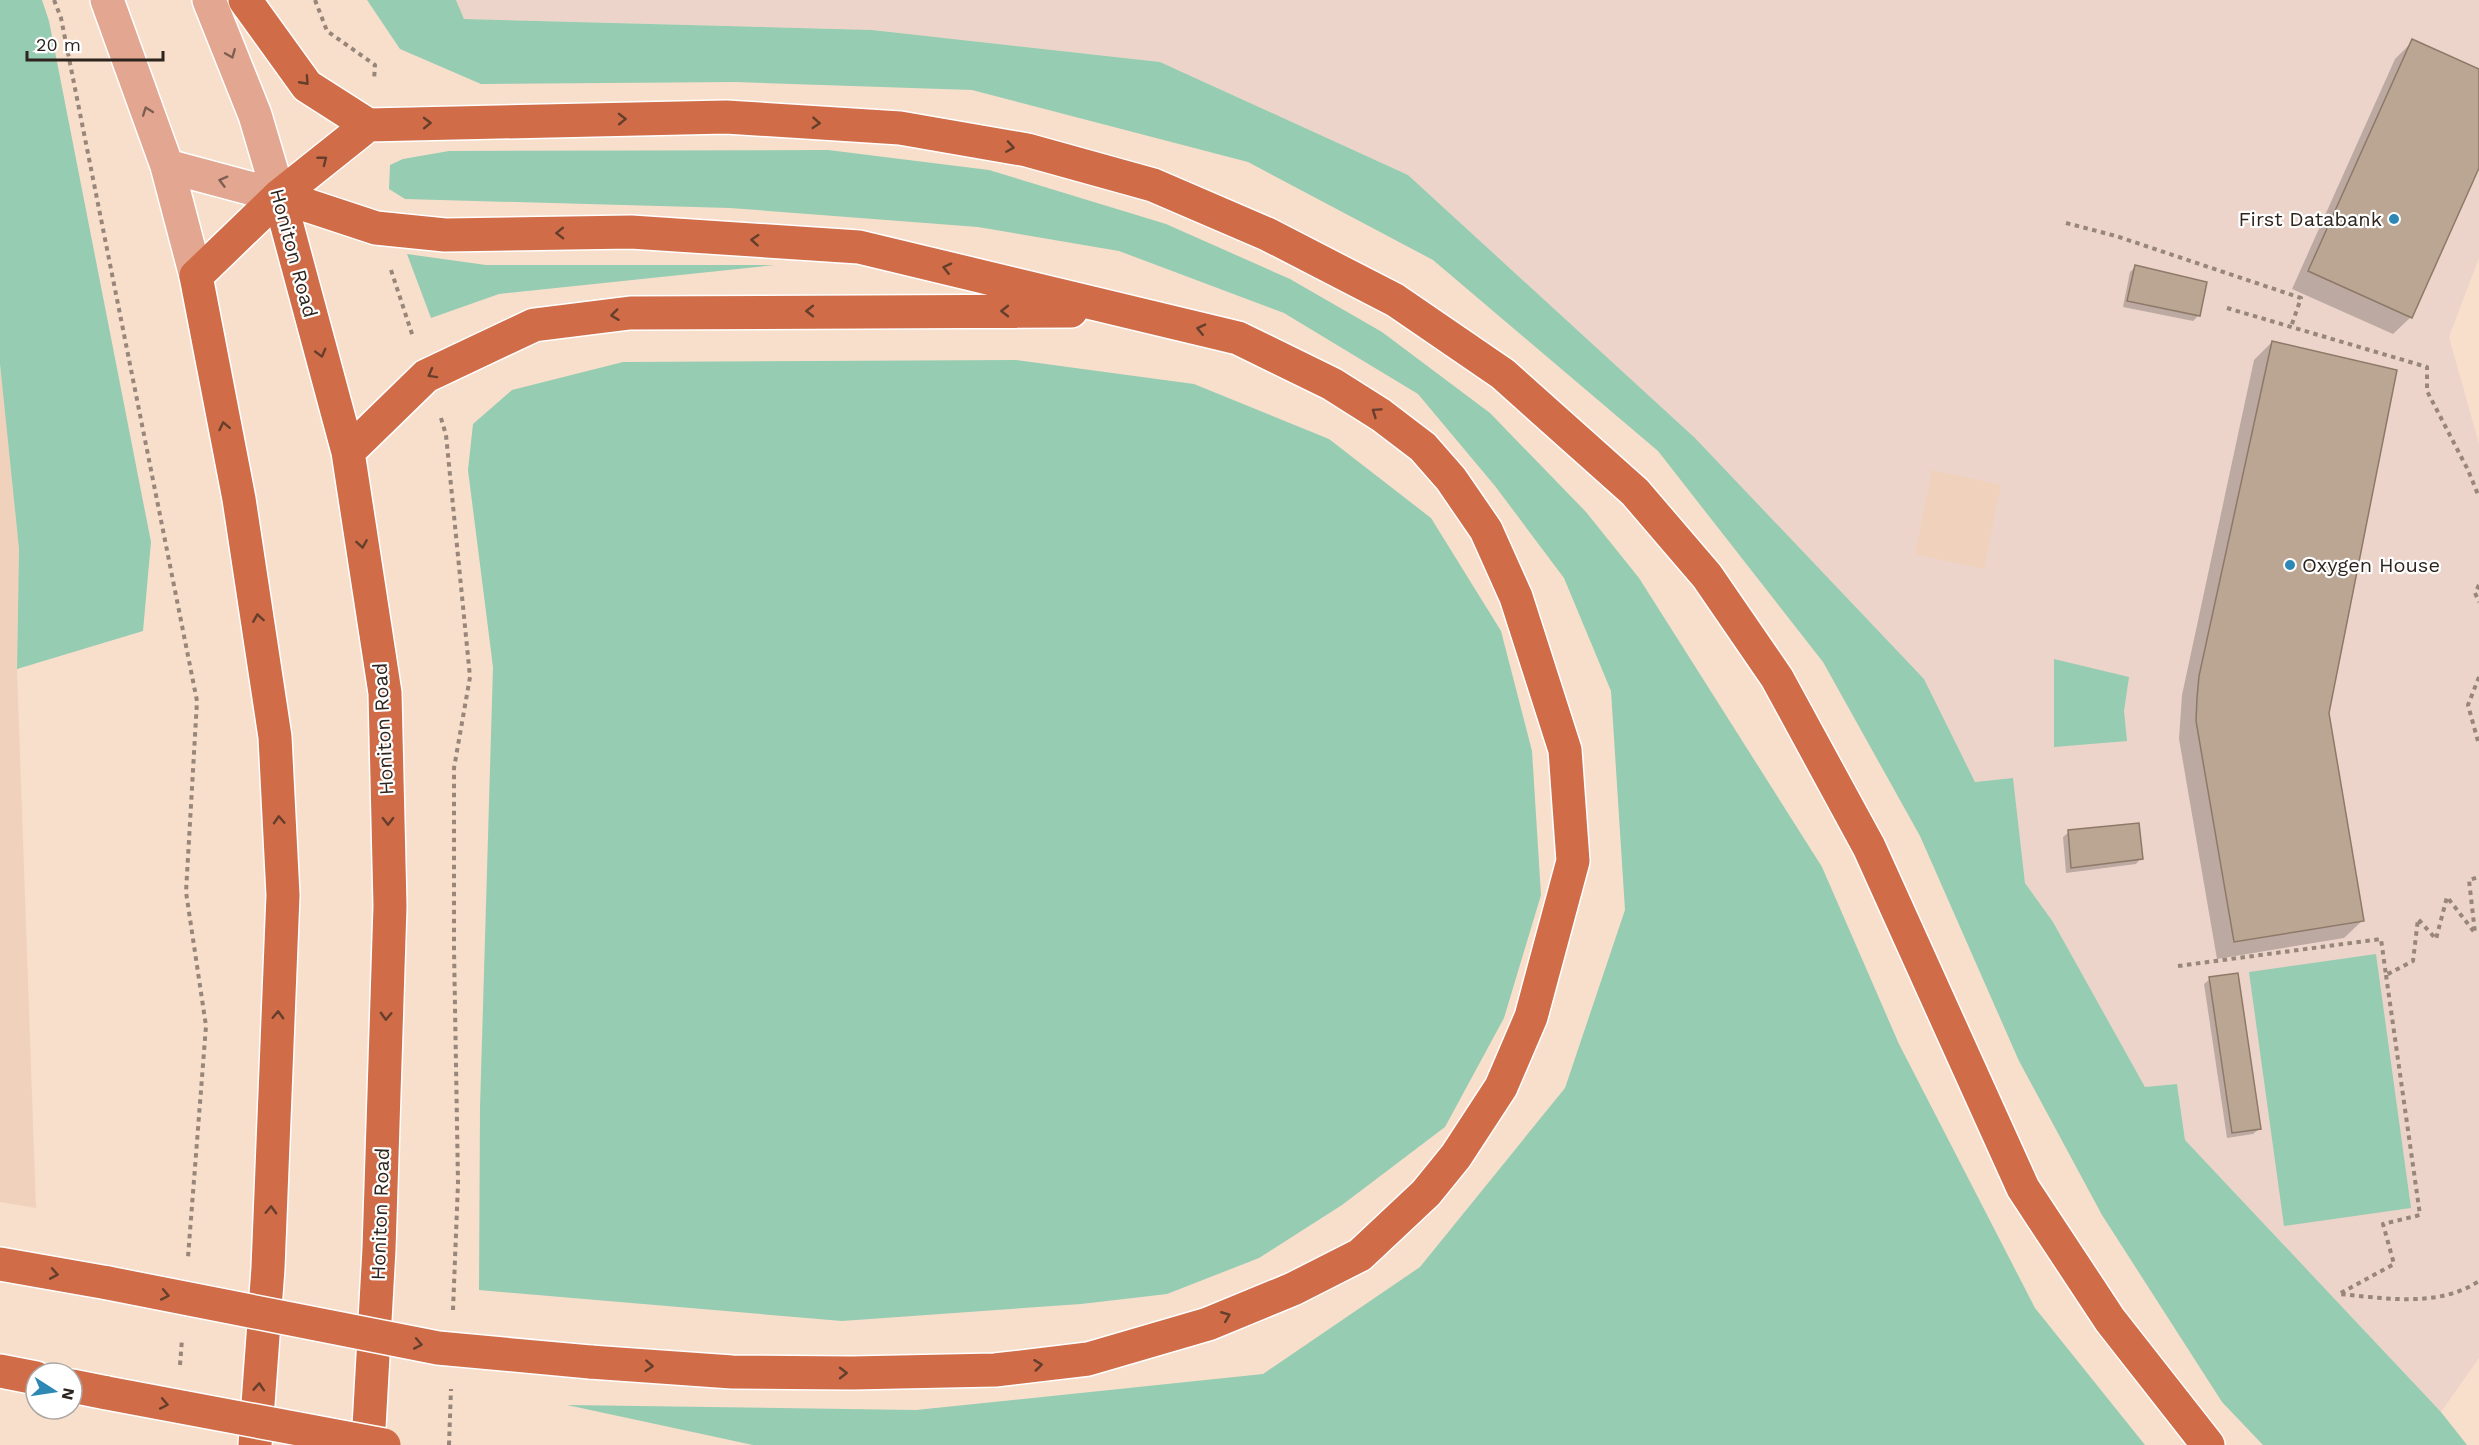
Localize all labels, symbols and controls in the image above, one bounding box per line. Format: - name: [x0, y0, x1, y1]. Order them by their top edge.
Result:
- scale bar: [27, 24, 164, 62]
- text: 20 m: [36, 34, 81, 55]
- one-way arrow: [224, 48, 236, 59]
- one-way arrow: [298, 74, 309, 85]
- one-way arrow: [142, 106, 155, 116]
- one-way arrow: [617, 113, 626, 126]
- one-way arrow: [812, 116, 821, 129]
- one-way arrow: [422, 117, 431, 130]
- one-way arrow: [1005, 140, 1014, 152]
- one-way arrow: [316, 156, 327, 167]
- one-way arrow: [218, 175, 228, 188]
- street label: Honiton Road: [265, 186, 323, 320]
- place label: First Databank: [2238, 207, 2382, 231]
- marker: First Databank: [2387, 212, 2401, 226]
- one-way arrow: [556, 227, 565, 239]
- one-way arrow: [751, 234, 760, 247]
- one-way arrow: [943, 262, 953, 275]
- one-way arrow: [806, 305, 815, 317]
- one-way arrow: [1001, 305, 1010, 317]
- one-way arrow: [611, 308, 620, 321]
- one-way arrow: [1196, 323, 1206, 336]
- one-way arrow: [314, 348, 327, 358]
- one-way arrow: [428, 367, 438, 378]
- one-way arrow: [1371, 408, 1382, 419]
- one-way arrow: [218, 421, 231, 431]
- one-way arrow: [356, 539, 368, 548]
- place label: Oxygen House: [2302, 553, 2440, 577]
- marker: Oxygen House: [2283, 558, 2297, 572]
- one-way arrow: [252, 613, 265, 623]
- street label: Honiton Road: [368, 662, 398, 796]
- one-way arrow: [273, 816, 286, 825]
- one-way arrow: [382, 817, 394, 826]
- one-way arrow: [272, 1011, 284, 1020]
- one-way arrow: [380, 1011, 393, 1020]
- street label: Honiton Road: [366, 1147, 394, 1281]
- one-way arrow: [264, 1205, 277, 1214]
- one-way arrow: [49, 1267, 59, 1279]
- one-way arrow: [160, 1288, 170, 1301]
- one-way arrow: [1220, 1311, 1231, 1323]
- one-way arrow: [413, 1337, 423, 1350]
- one-way arrow: [1034, 1359, 1043, 1371]
- one-way arrow: [644, 1360, 653, 1373]
- north arrow: [24, 1361, 84, 1421]
- one-way arrow: [839, 1367, 848, 1379]
- one-way arrow: [252, 1382, 265, 1391]
- text: N: [58, 1386, 79, 1402]
- one-way arrow: [159, 1397, 169, 1410]

